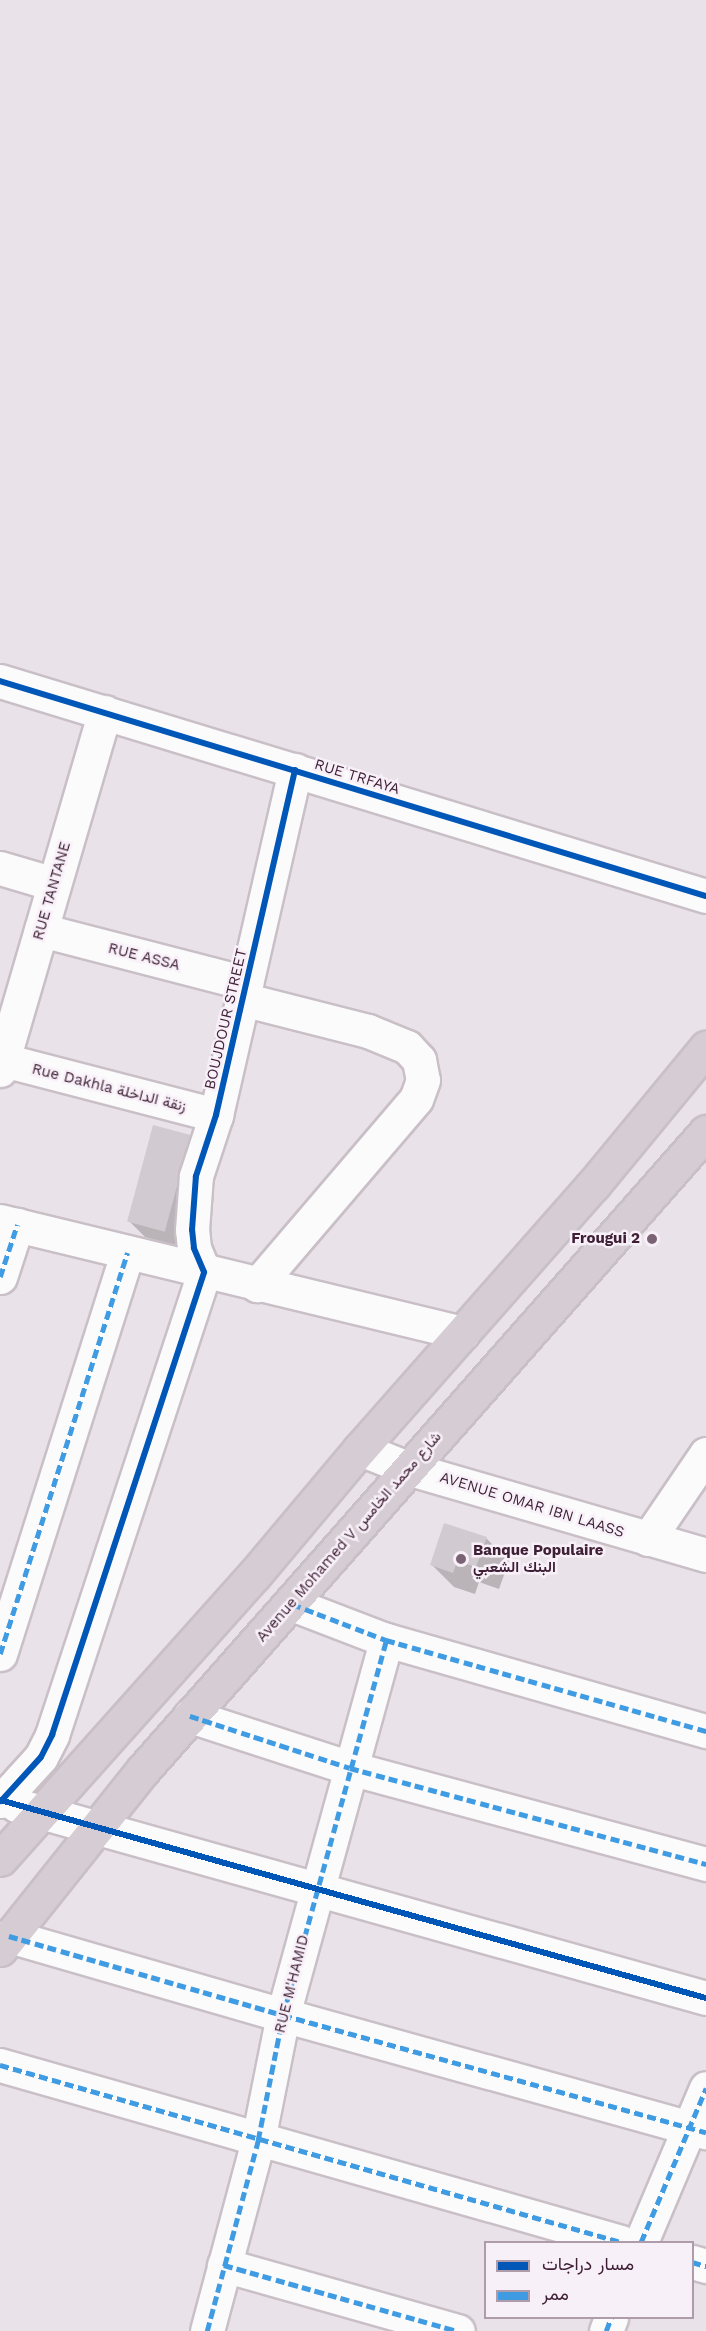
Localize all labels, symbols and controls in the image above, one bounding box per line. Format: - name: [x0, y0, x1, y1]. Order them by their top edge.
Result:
- street label: RUE TRFAYA: [312, 755, 402, 799]
- street label: RUE TANTANE: [29, 839, 75, 943]
- street label: RUE ASSA: [106, 939, 182, 975]
- street label: BOUJDOUR STREET: [201, 947, 251, 1091]
- street label: Rue Dakhla زنقة الداخلة: [30, 1060, 188, 1116]
- place label: Frougui 2: [571, 1230, 640, 1248]
- marker: Frougui 2: [645, 1232, 659, 1246]
- street label: Avenue Mohamed V شارع محمد الخامس: [252, 1428, 446, 1646]
- street label: AVENUE OMAR IBN LAASS: [438, 1468, 626, 1542]
- place label: Banque Populaire البنك الشعبي: [473, 1541, 603, 1576]
- marker: Banque Populaire البنك الشعبي: [454, 1552, 468, 1566]
- street label: RUE M'HAMID: [271, 1933, 313, 2035]
- legend: [484, 2241, 694, 2319]
- text: مسار دراجات: [542, 2253, 634, 2274]
- text: ممر: [542, 2283, 569, 2304]

